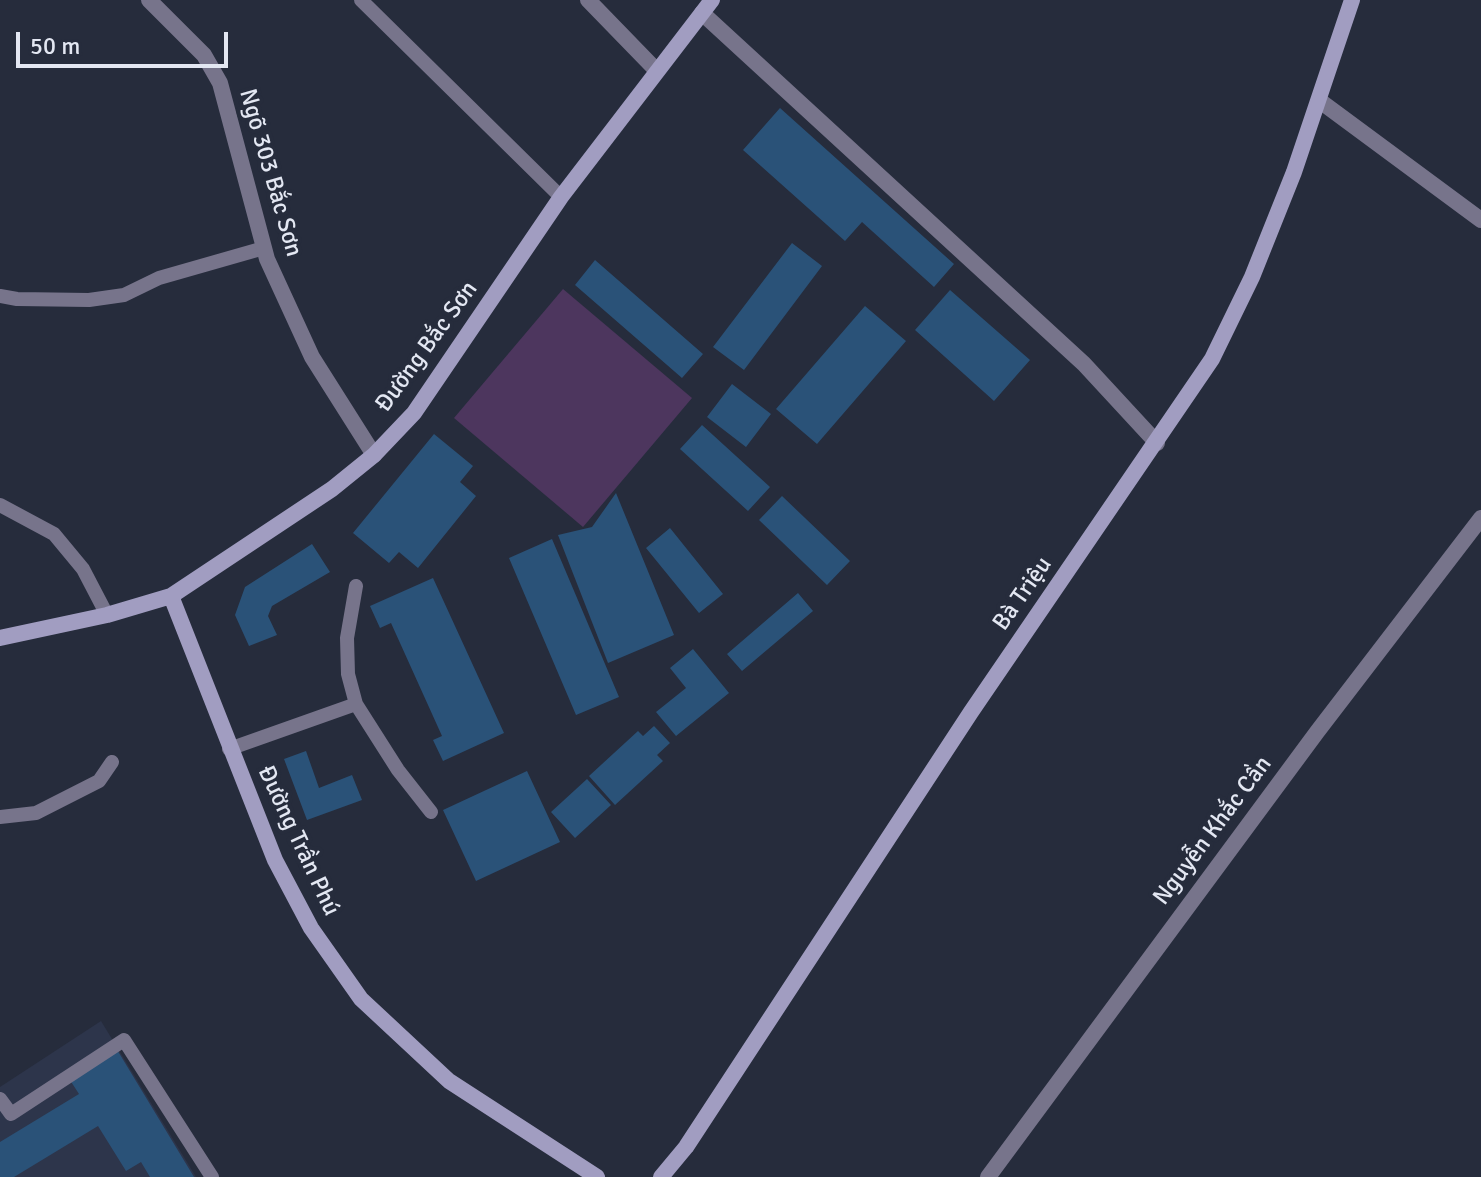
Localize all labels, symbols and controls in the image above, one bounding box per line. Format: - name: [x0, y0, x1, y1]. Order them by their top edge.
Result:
- scale bar: [20, 16, 232, 66]
- text: 50 m: [30, 31, 80, 61]
- street label: Ngõ 303 Bắc Sơn: [232, 86, 308, 260]
- street label: Đường Bắc Sơn: [370, 276, 484, 418]
- street label: Bà Triệu: [987, 552, 1059, 636]
- street label: Nguyễn Khắc Cần: [1148, 751, 1278, 911]
- street label: Đường Trần Phú: [251, 761, 345, 921]

